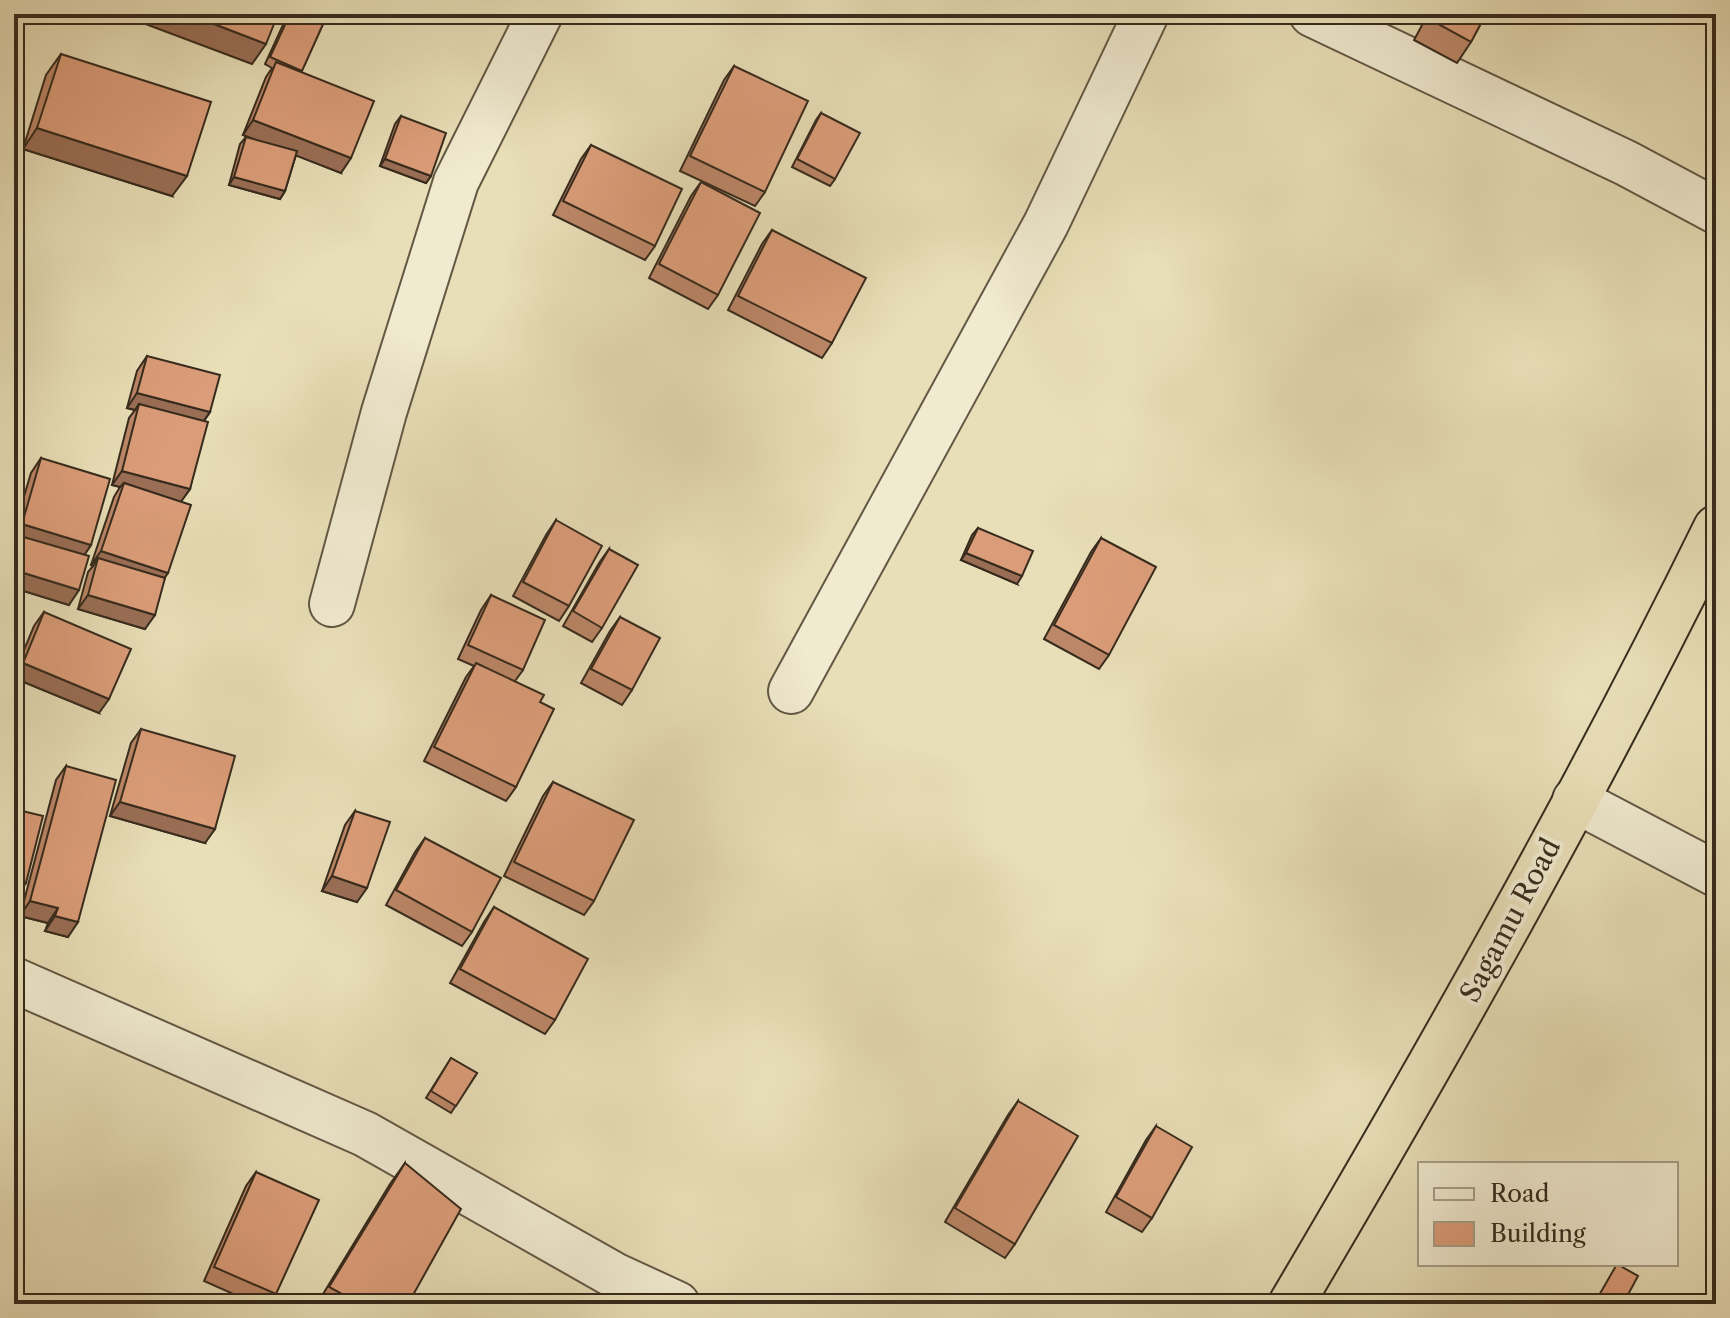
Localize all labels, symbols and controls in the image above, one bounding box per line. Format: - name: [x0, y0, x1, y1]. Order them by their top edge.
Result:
- street label: Sagamu Road: [1453, 832, 1567, 1008]
- legend: [1418, 1162, 1678, 1266]
- text: Road: [1490, 1179, 1550, 1208]
- text: Building: [1490, 1219, 1586, 1248]

